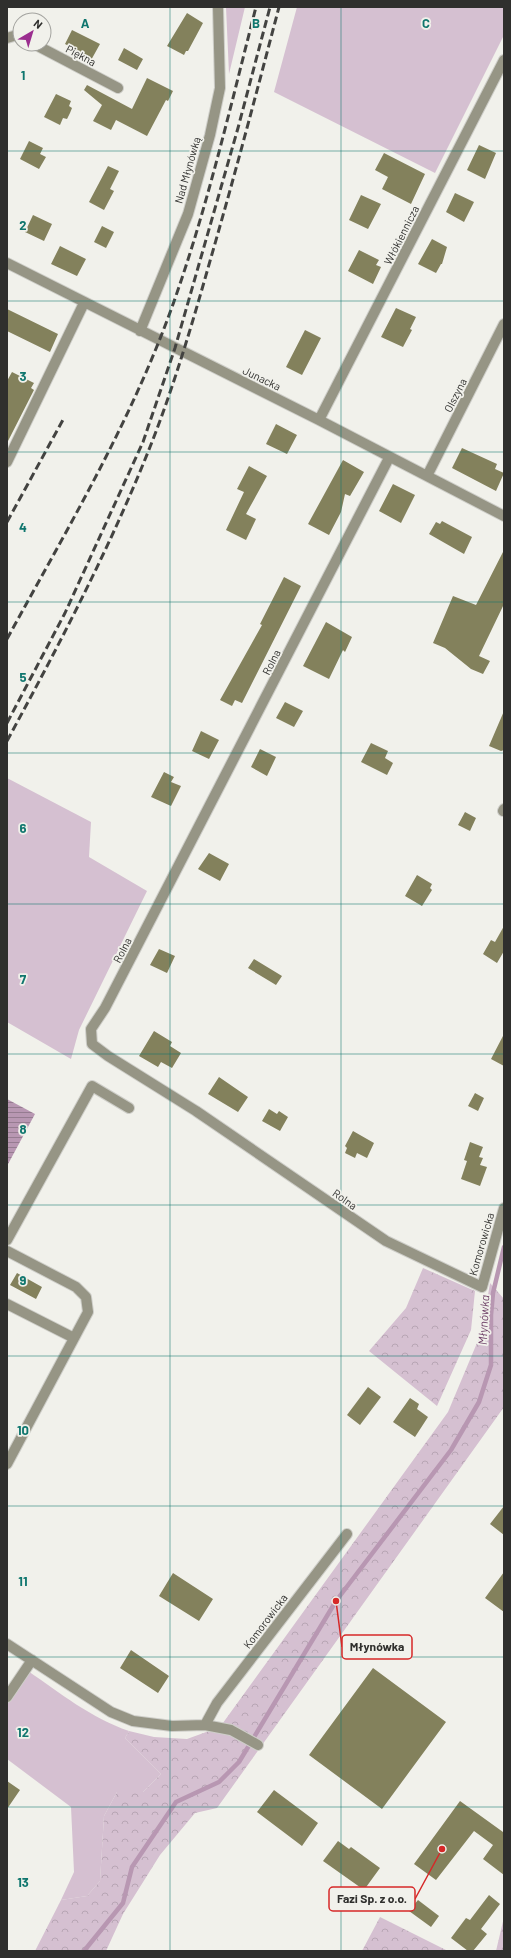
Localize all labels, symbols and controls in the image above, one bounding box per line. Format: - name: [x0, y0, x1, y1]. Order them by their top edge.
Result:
- north arrow: [12, 12, 52, 52]
- text: A: [81, 15, 90, 31]
- text: B: [252, 15, 260, 31]
- text: C: [422, 15, 430, 31]
- text: N: [32, 16, 45, 31]
- street label: Piękna: [64, 42, 98, 68]
- text: 1: [21, 67, 25, 83]
- street label: Nad Młynówką: [171, 135, 203, 205]
- street label: Włókiennicza: [381, 203, 421, 267]
- text: 2: [19, 217, 27, 233]
- street label: Junacka: [241, 363, 283, 393]
- text: 3: [19, 368, 27, 384]
- street label: Olszyna: [441, 376, 469, 414]
- text: 4: [19, 519, 27, 535]
- street label: Rolna: [259, 647, 283, 677]
- text: 5: [19, 669, 27, 685]
- text: 6: [20, 820, 27, 836]
- street label: Rolna: [110, 935, 134, 965]
- text: 7: [20, 971, 27, 987]
- text: 8: [19, 1121, 27, 1137]
- street label: Rolna: [330, 1186, 360, 1212]
- street label: Komorowicka: [466, 1211, 496, 1277]
- text: 9: [20, 1272, 27, 1288]
- water label: Młynówka: [475, 1295, 491, 1345]
- text: 10: [17, 1422, 29, 1438]
- text: 11: [18, 1573, 28, 1589]
- street label: Komorowicka: [240, 1591, 290, 1651]
- callout: Młynówka: [342, 1635, 412, 1659]
- text: Młynówka: [350, 1639, 404, 1653]
- text: 12: [17, 1724, 29, 1740]
- text: 13: [17, 1874, 29, 1890]
- callout: Fazi Sp. z o.o.: [329, 1887, 415, 1911]
- text: Fazi Sp. z o.o.: [337, 1891, 407, 1905]

